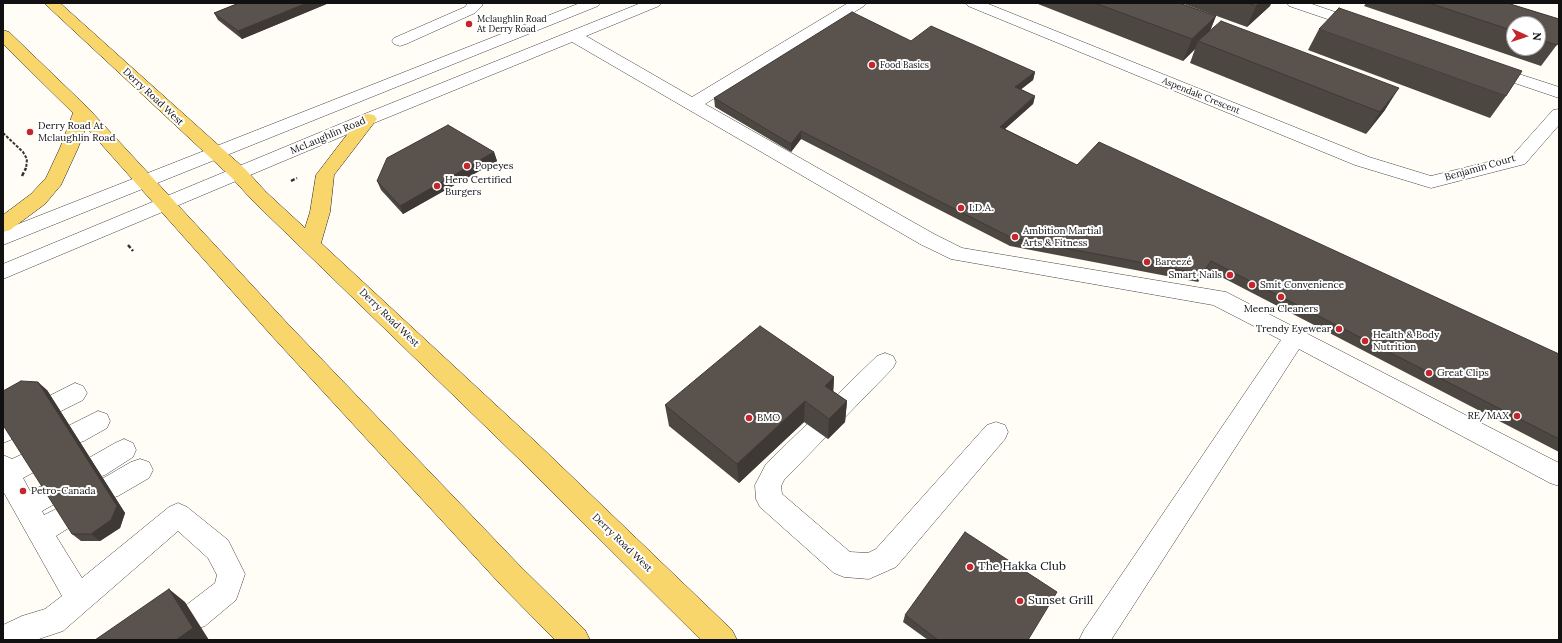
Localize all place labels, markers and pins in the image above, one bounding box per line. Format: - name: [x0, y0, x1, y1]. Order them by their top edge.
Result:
- place label: Mclaughlin Road At Derry Road: [477, 14, 547, 35]
- marker: Mclaughlin Road At Derry Road: [464, 19, 474, 29]
- marker: Food Basics: [867, 60, 877, 70]
- place label: Food Basics: [880, 60, 929, 70]
- place label: Derry Road At Mclaughlin Road: [38, 120, 115, 144]
- marker: Derry Road At Mclaughlin Road: [25, 127, 35, 137]
- place label: Popeyes: [475, 160, 513, 172]
- marker: Popeyes: [462, 161, 472, 171]
- place label: Hero Certified Burgers: [445, 174, 512, 198]
- marker: Hero Certified Burgers: [432, 181, 442, 191]
- place label: I.D.A.: [969, 202, 993, 214]
- marker: I.D.A.: [956, 203, 966, 213]
- place label: Ambition Martial Arts & Fitness: [1023, 225, 1102, 248]
- marker: Ambition Martial Arts & Fitness: [1010, 232, 1020, 242]
- place label: Bareezé: [1155, 256, 1192, 268]
- marker: Bareezé: [1142, 257, 1152, 267]
- place label: Smart Nails: [1169, 269, 1222, 281]
- marker: Smart Nails: [1225, 270, 1235, 280]
- place label: Smit Convenience: [1260, 279, 1344, 291]
- marker: Smit Convenience: [1247, 280, 1257, 290]
- marker: Meena Cleaners: [1276, 292, 1286, 302]
- place label: Meena Cleaners: [1244, 303, 1318, 315]
- place label: Trendy Eyewear: [1256, 323, 1331, 335]
- marker: Trendy Eyewear: [1334, 324, 1344, 334]
- place label: Health & Body Nutrition: [1373, 329, 1439, 352]
- marker: Health & Body Nutrition: [1360, 336, 1370, 346]
- place label: Great Clips: [1437, 367, 1489, 379]
- marker: Great Clips: [1424, 368, 1434, 378]
- place label: RE/MAX: [1467, 410, 1509, 422]
- marker: RE/MAX: [1512, 411, 1522, 421]
- place label: BMO: [757, 412, 780, 424]
- marker: BMO: [744, 413, 754, 423]
- place label: Petro-Canada: [31, 485, 96, 497]
- marker: Petro-Canada: [18, 486, 28, 496]
- place label: The Hakka Club: [978, 560, 1066, 574]
- marker: The Hakka Club: [965, 562, 975, 572]
- place label: Sunset Grill: [1028, 594, 1093, 608]
- marker: Sunset Grill: [1015, 596, 1025, 606]

